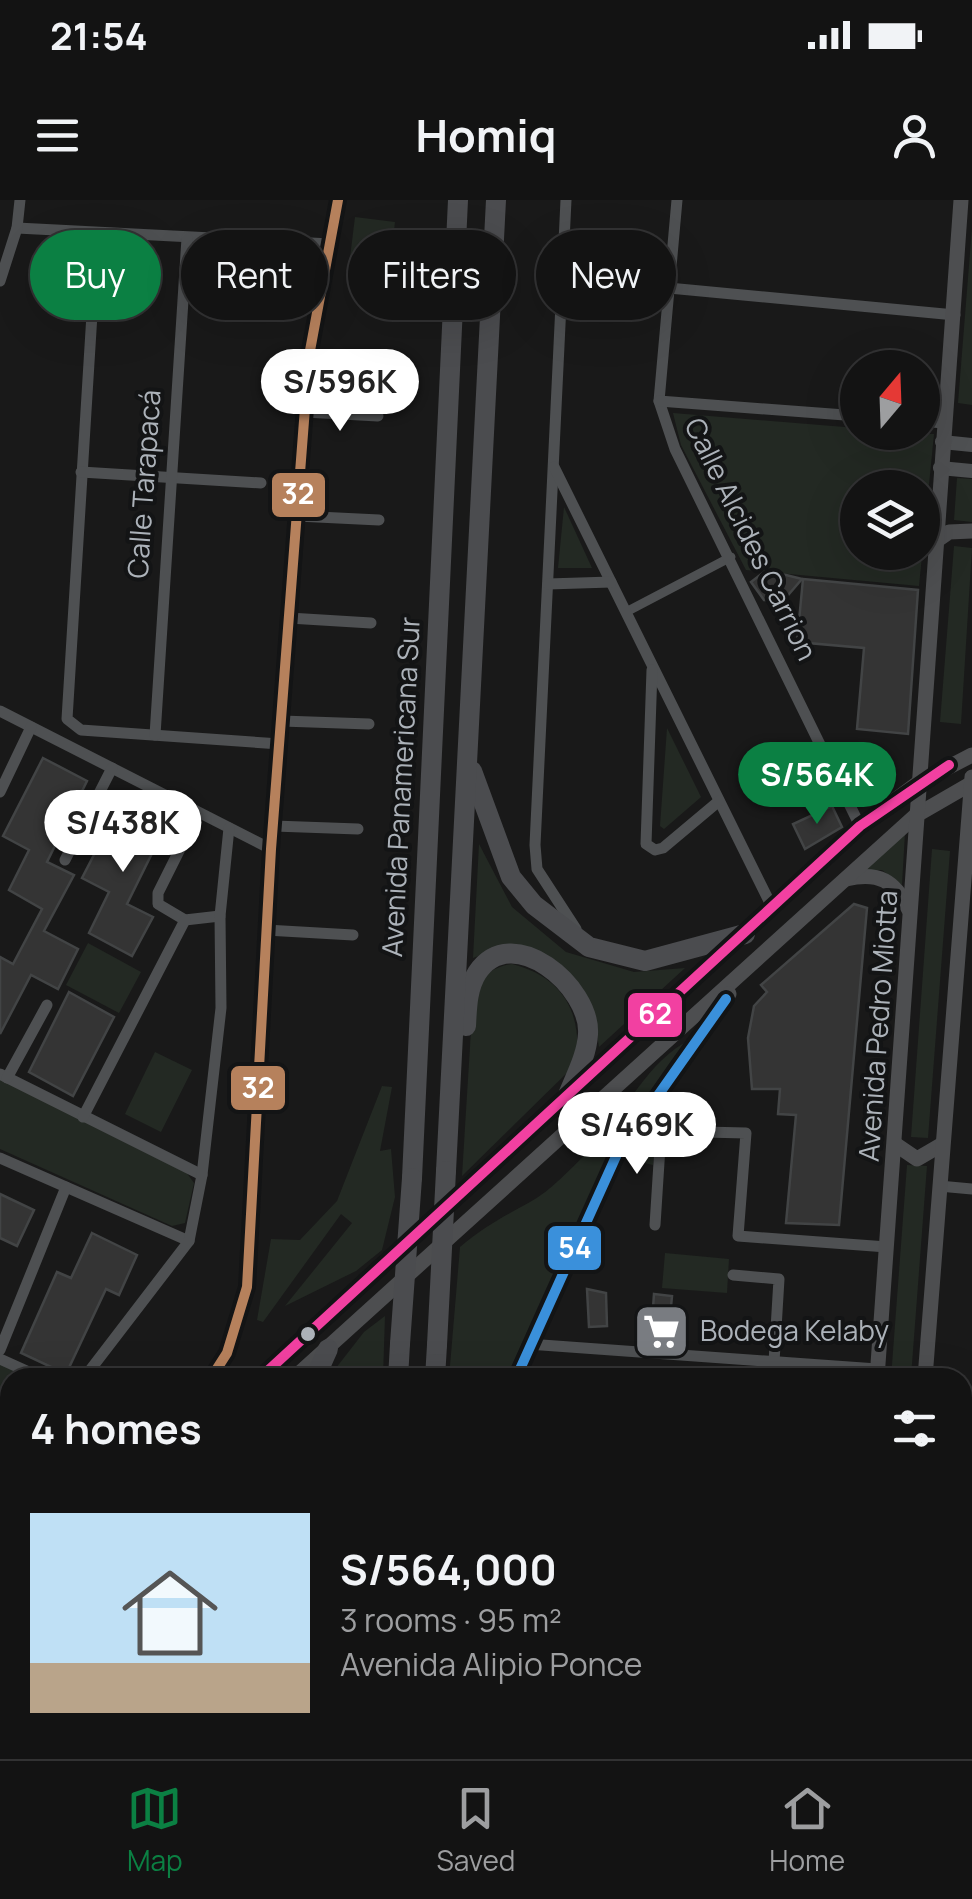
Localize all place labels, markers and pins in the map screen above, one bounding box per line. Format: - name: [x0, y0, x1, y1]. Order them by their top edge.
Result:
- pin: S/596K: [259, 349, 421, 434]
- pin: S/564K: [736, 742, 898, 827]
- pin: S/438K: [42, 790, 204, 875]
- pin: S/469K: [556, 1092, 718, 1177]
- supermarket icon: Bodega Kelaby: [631, 1301, 691, 1361]
- place label: Bodega Kelaby: [700, 1311, 889, 1349]
- unlabelled marker: [298, 1324, 318, 1344]

